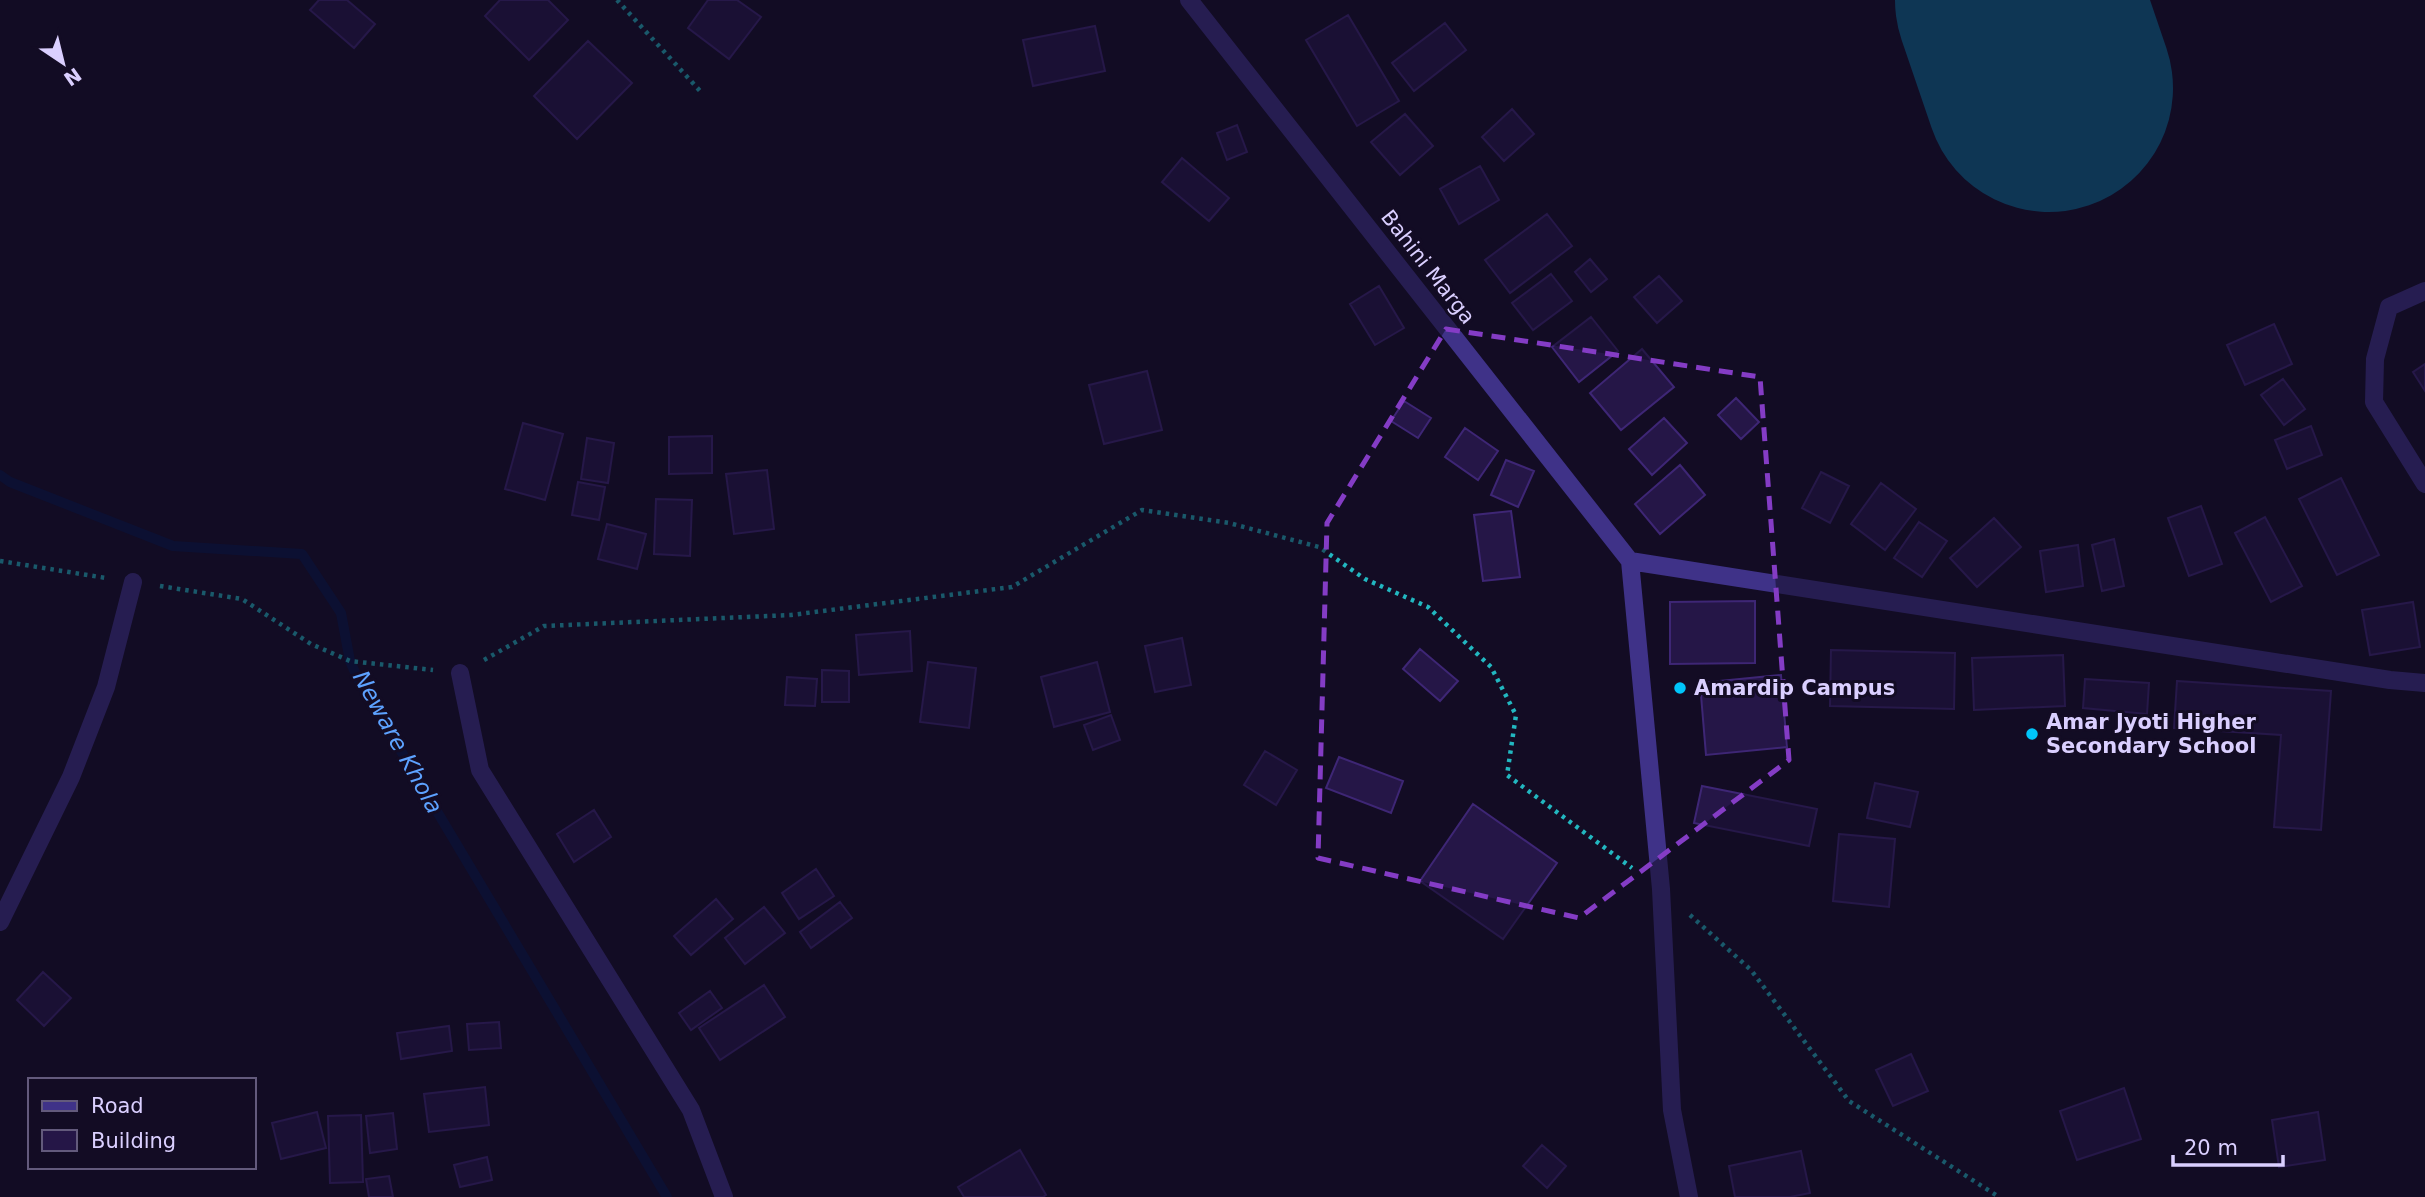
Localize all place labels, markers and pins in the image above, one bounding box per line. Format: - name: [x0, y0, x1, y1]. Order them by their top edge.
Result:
- place label: Amardip Campus: [1694, 676, 1895, 700]
- marker: Amardip Campus: [1672, 680, 1688, 696]
- place label: Amar Jyoti Higher Secondary School: [2046, 710, 2256, 758]
- marker: Amar Jyoti Higher Secondary School: [2024, 726, 2040, 742]

